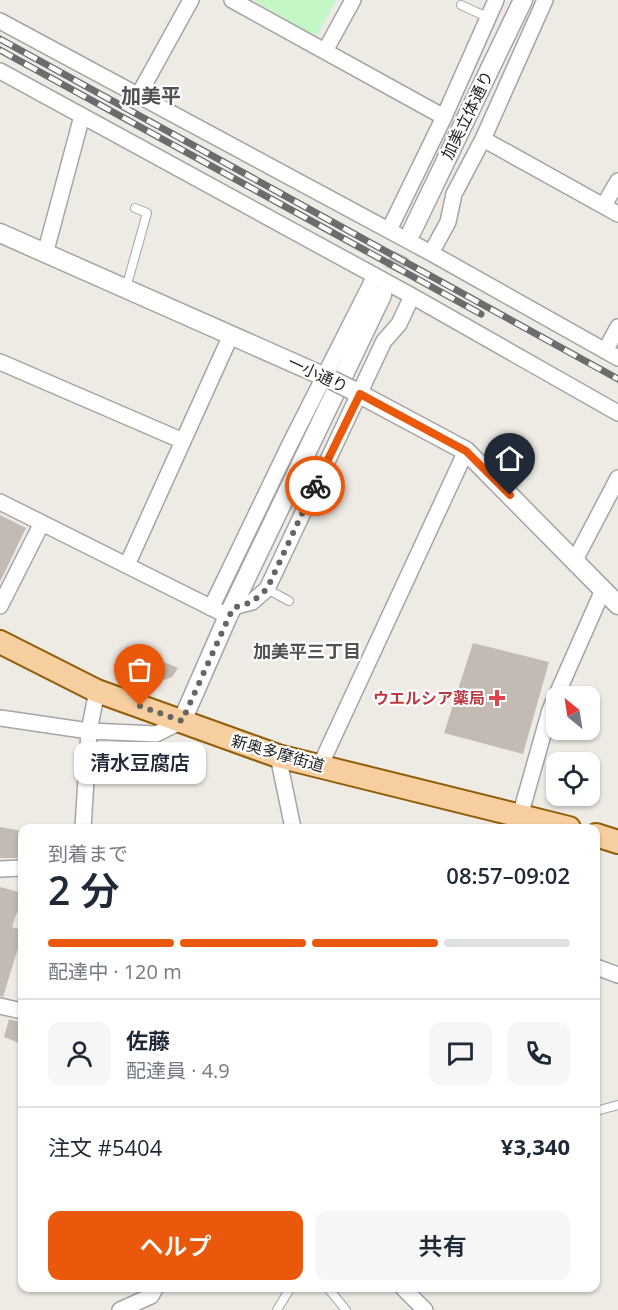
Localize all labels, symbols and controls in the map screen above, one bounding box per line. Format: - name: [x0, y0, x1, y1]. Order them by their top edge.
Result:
- street label: 加美立体通り: [436, 67, 498, 163]
- district label: 加美平: [121, 82, 181, 109]
- street label: 一小通り: [284, 351, 352, 397]
- pin: [484, 433, 535, 495]
- icon: home: [493, 442, 526, 475]
- courier: [285, 456, 345, 516]
- icon: bike: [299, 470, 332, 503]
- district label: 加美平三丁目: [253, 639, 361, 663]
- pin: [114, 644, 165, 706]
- icon: bag: [123, 653, 156, 686]
- north arrow: [546, 686, 600, 740]
- map controls: [546, 686, 600, 806]
- place label: ウエルシア薬局: [373, 687, 485, 709]
- marker: ウエルシア薬局: [490, 691, 504, 705]
- street label: 新奥多摩街道: [229, 729, 327, 777]
- callout: 清水豆腐店: [74, 742, 206, 784]
- text: 清水豆腐店: [90, 749, 190, 776]
- button: locate: [546, 752, 600, 806]
- text: 到着まで: [48, 840, 128, 867]
- text: 08:57–09:02: [446, 860, 570, 890]
- text: 2 分: [48, 863, 119, 916]
- text: 配達中 · 120 m: [48, 958, 182, 985]
- button: person: [48, 1022, 111, 1085]
- button: chat: [429, 1022, 492, 1085]
- button: phone: [507, 1022, 570, 1085]
- text: 佐藤: [126, 1025, 170, 1055]
- text: 配達員 · 4.9: [126, 1057, 230, 1084]
- text: ¥3,340: [501, 1131, 570, 1161]
- text: 注文 #5404: [48, 1132, 162, 1162]
- button: ヘルプ: [48, 1211, 303, 1280]
- button: 共有: [315, 1211, 570, 1280]

